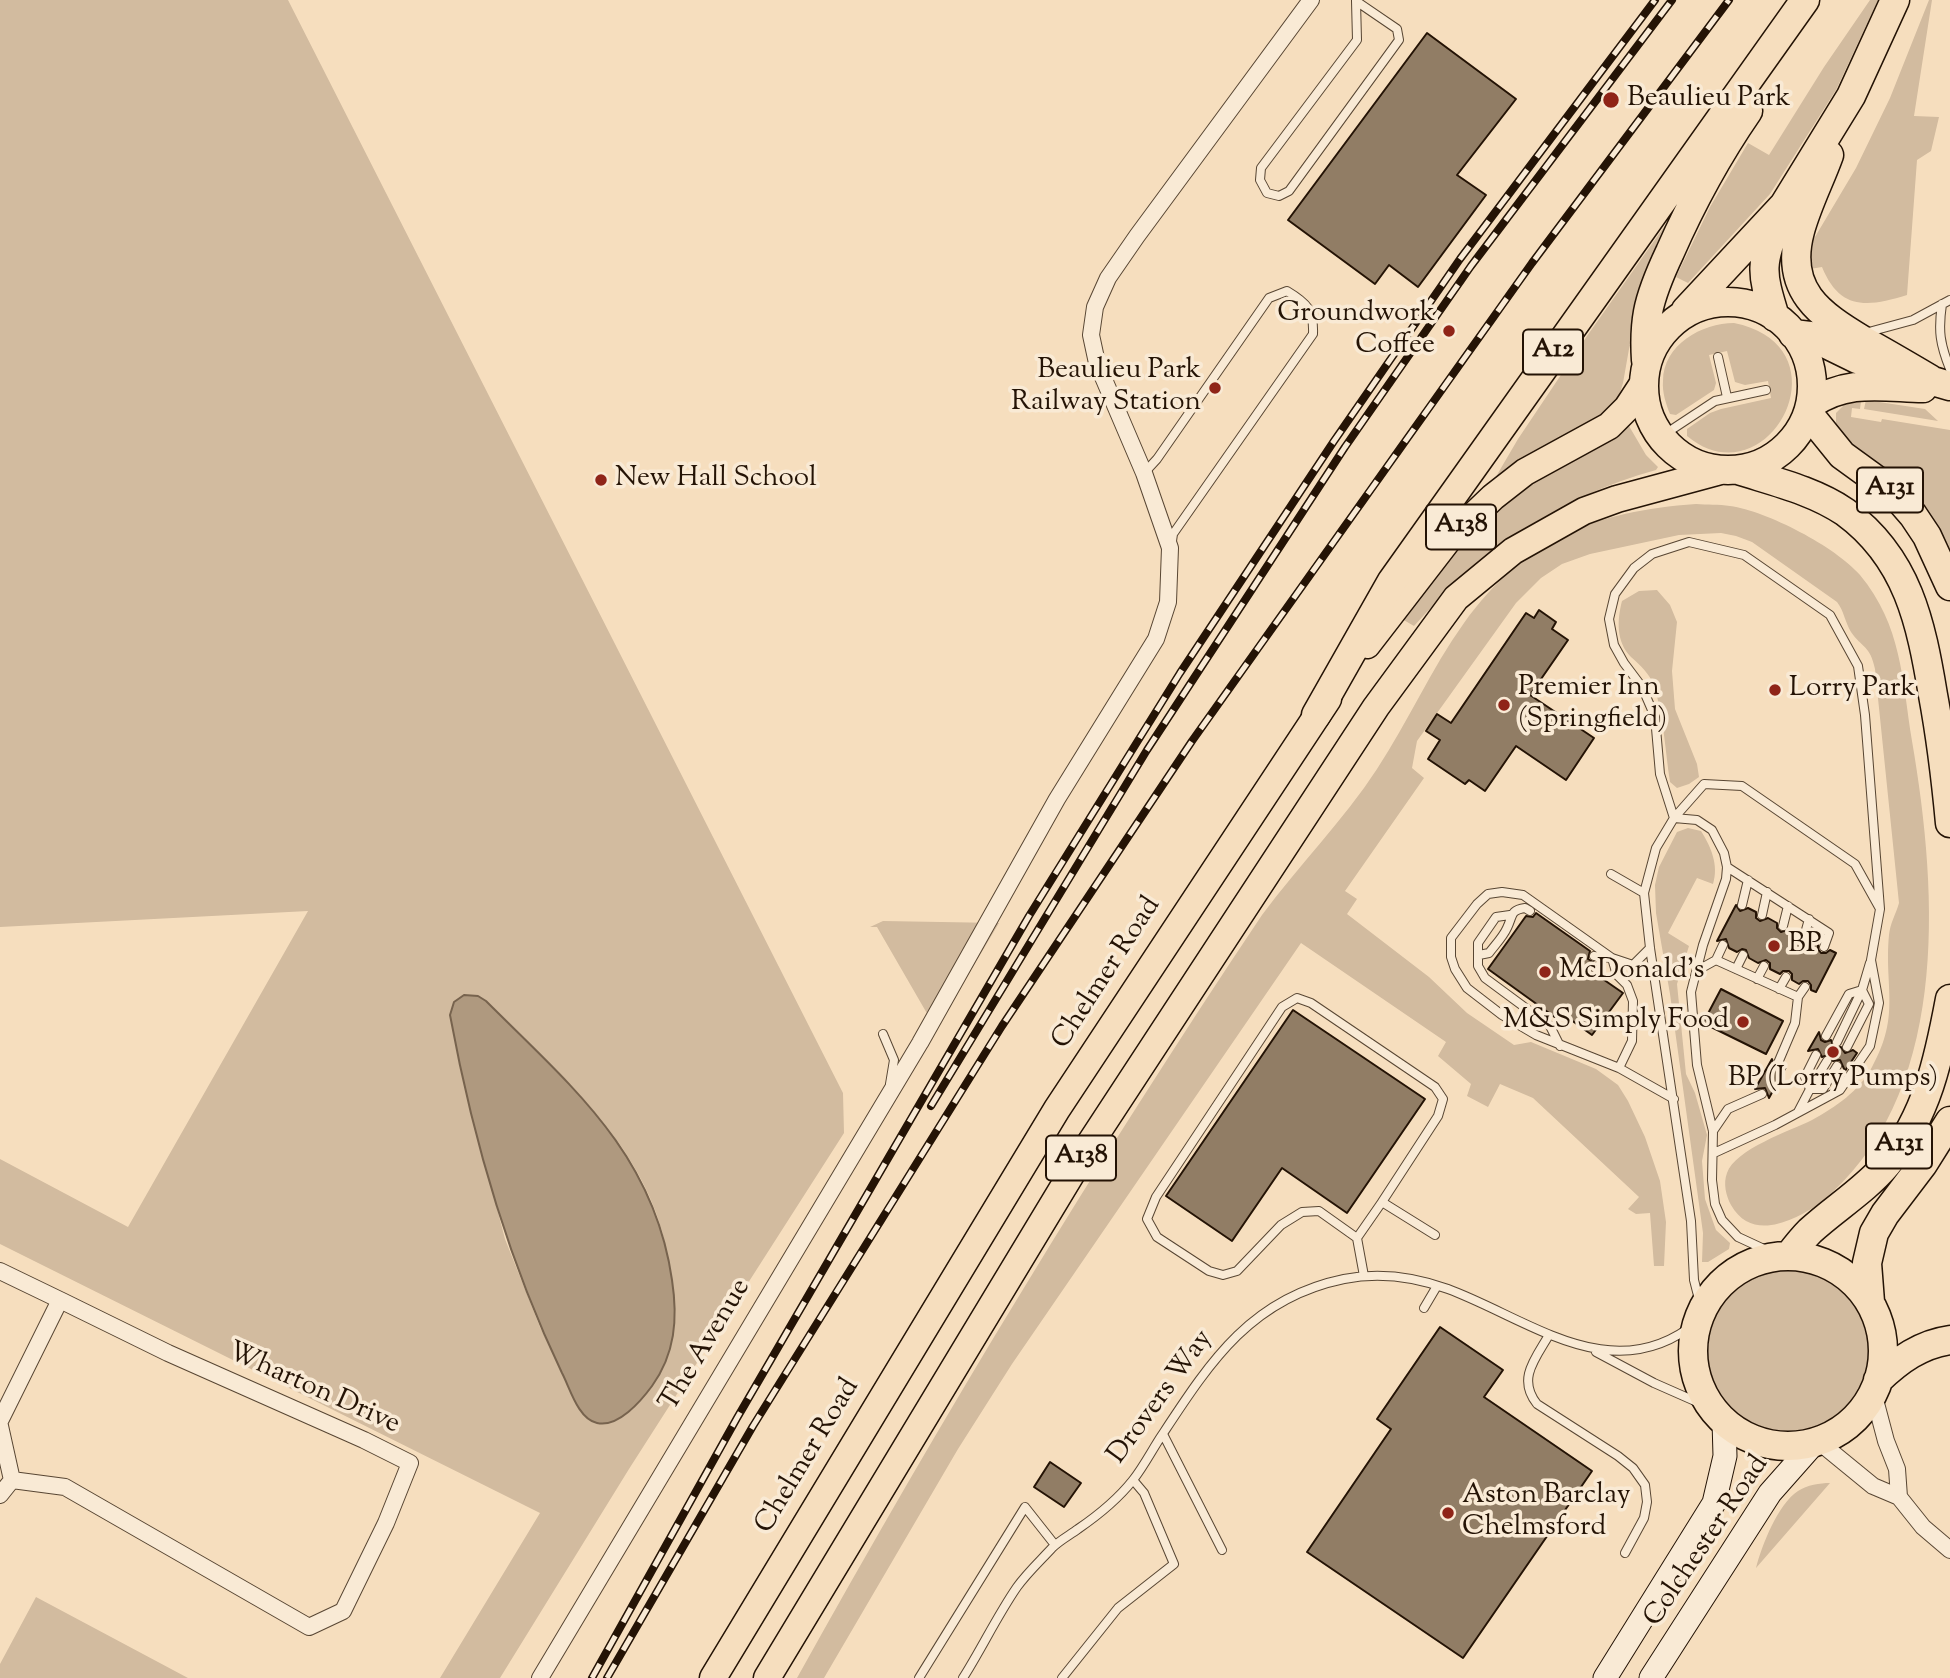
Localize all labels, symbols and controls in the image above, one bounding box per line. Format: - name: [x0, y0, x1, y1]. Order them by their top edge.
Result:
- place label: Beaulieu Park: [1627, 83, 1791, 117]
- marker: Beaulieu Park: [1601, 90, 1621, 110]
- place label: Groundwork Coffee: [1277, 298, 1435, 364]
- marker: Groundwork Coffee: [1441, 323, 1457, 339]
- road number: A12: [1523, 330, 1583, 374]
- place label: Beaulieu Park Railway Station: [1011, 355, 1201, 421]
- marker: Beaulieu Park Railway Station: [1207, 380, 1223, 396]
- place label: New Hall School: [615, 463, 817, 497]
- road number: A131: [1857, 468, 1923, 512]
- marker: New Hall School: [593, 472, 609, 488]
- road number: A138: [1426, 505, 1496, 550]
- place label: Premier Inn (Springfield): [1518, 672, 1667, 738]
- place label: Lorry Park: [1789, 673, 1916, 707]
- marker: Lorry Park: [1767, 682, 1783, 698]
- marker: Premier Inn (Springfield): [1496, 697, 1512, 713]
- street label: Chelmer Road: [1046, 892, 1170, 1056]
- place label: BP: [1788, 929, 1821, 963]
- marker: BP: [1766, 938, 1782, 954]
- place label: McDonald's: [1559, 955, 1705, 989]
- marker: McDonald's: [1537, 964, 1553, 980]
- place label: M&S Simply Food: [1503, 1005, 1729, 1039]
- marker: M&S Simply Food: [1735, 1014, 1751, 1030]
- marker: BP (Lorry Pumps): [1825, 1044, 1841, 1060]
- place label: BP (Lorry Pumps): [1728, 1063, 1938, 1097]
- road number: A131: [1866, 1124, 1932, 1168]
- road number: A138: [1046, 1135, 1116, 1180]
- street label: The Avenue: [654, 1274, 760, 1418]
- street label: Drovers Way: [1102, 1324, 1222, 1472]
- street label: Wharton Drive: [222, 1337, 404, 1443]
- street label: Chelmer Road: [750, 1373, 868, 1541]
- street label: Colchester Road: [1638, 1450, 1778, 1634]
- place label: Aston Barclay Chelmsford: [1462, 1480, 1631, 1546]
- marker: Aston Barclay Chelmsford: [1440, 1505, 1456, 1521]

